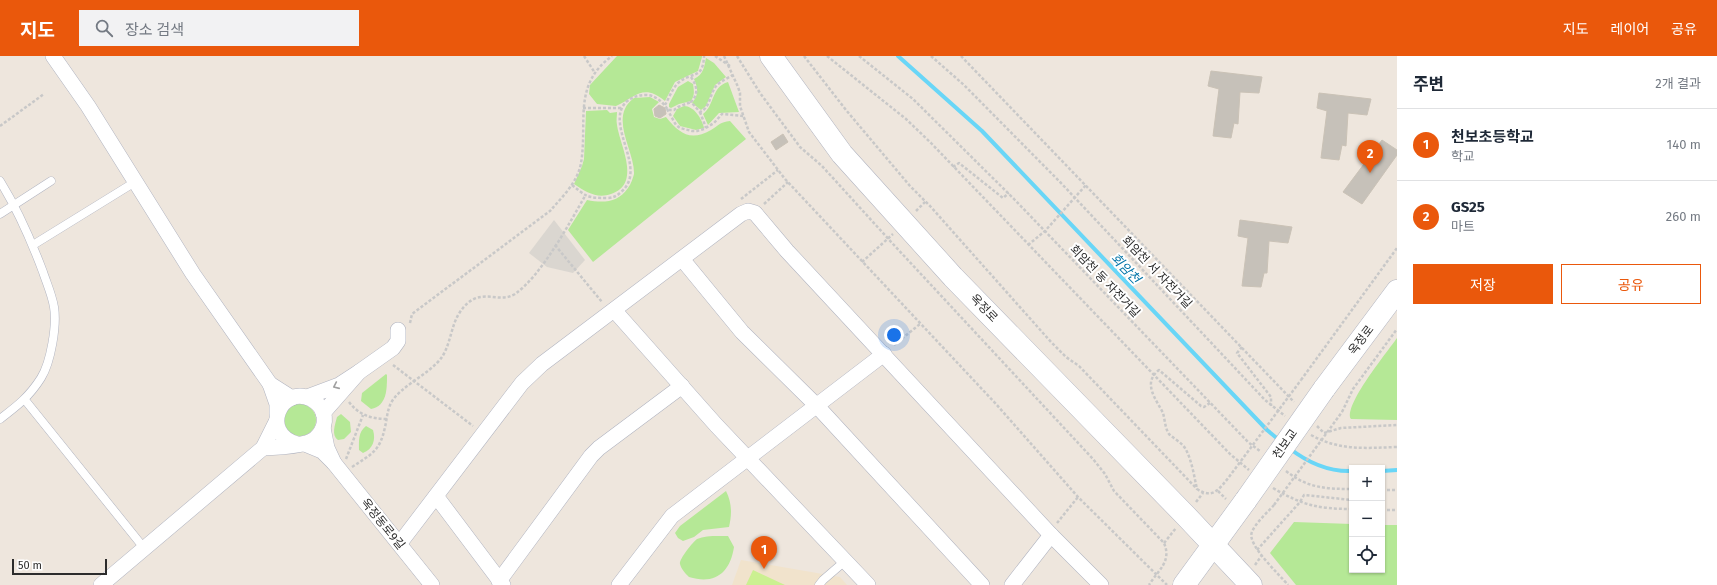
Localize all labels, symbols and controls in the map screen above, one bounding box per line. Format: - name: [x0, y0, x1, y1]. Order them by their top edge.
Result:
- search box: [79, 10, 359, 46]
- icon: search: [93, 17, 115, 39]
- text: 지도: [20, 19, 55, 42]
- text: 장소 검색: [125, 21, 184, 39]
- text: 지도: [1563, 21, 1589, 38]
- text: 레이어: [1611, 21, 1649, 38]
- text: 공유: [1671, 21, 1697, 38]
- text: 주변: [1413, 74, 1444, 95]
- text: 2개 결과: [1655, 76, 1701, 91]
- text: 천보초등학교: [1451, 128, 1534, 146]
- text: 1: [1423, 137, 1429, 152]
- text: 140 m: [1667, 137, 1701, 152]
- pin: 2: [1357, 140, 1383, 173]
- text: 학교: [1451, 149, 1475, 164]
- text: GS25: [1451, 198, 1485, 216]
- text: 2: [1423, 209, 1429, 224]
- text: 260 m: [1666, 209, 1701, 224]
- text: 마트: [1451, 219, 1475, 234]
- street label: 회암천 서 자전거길: [1119, 233, 1195, 311]
- street label: 회암천 동 자전거길: [1067, 242, 1143, 320]
- water label: 회암천: [1108, 250, 1144, 287]
- button: 저장: [1413, 264, 1553, 304]
- button: 공유: [1561, 264, 1701, 304]
- street label: 옥정로: [967, 291, 1001, 325]
- street label: 옥정로: [1345, 323, 1377, 357]
- your location: [884, 325, 904, 345]
- one-way arrow: [333, 381, 341, 389]
- street label: 천보교: [1270, 426, 1300, 462]
- map controls: [1349, 465, 1385, 573]
- button: +: [1349, 465, 1385, 501]
- street label: 옥정동로9길: [358, 496, 408, 552]
- button: −: [1349, 501, 1385, 537]
- pin: 1: [751, 536, 777, 569]
- button: locate: [1349, 537, 1385, 573]
- scale bar: [12, 557, 107, 576]
- text: 50 m: [18, 559, 42, 572]

